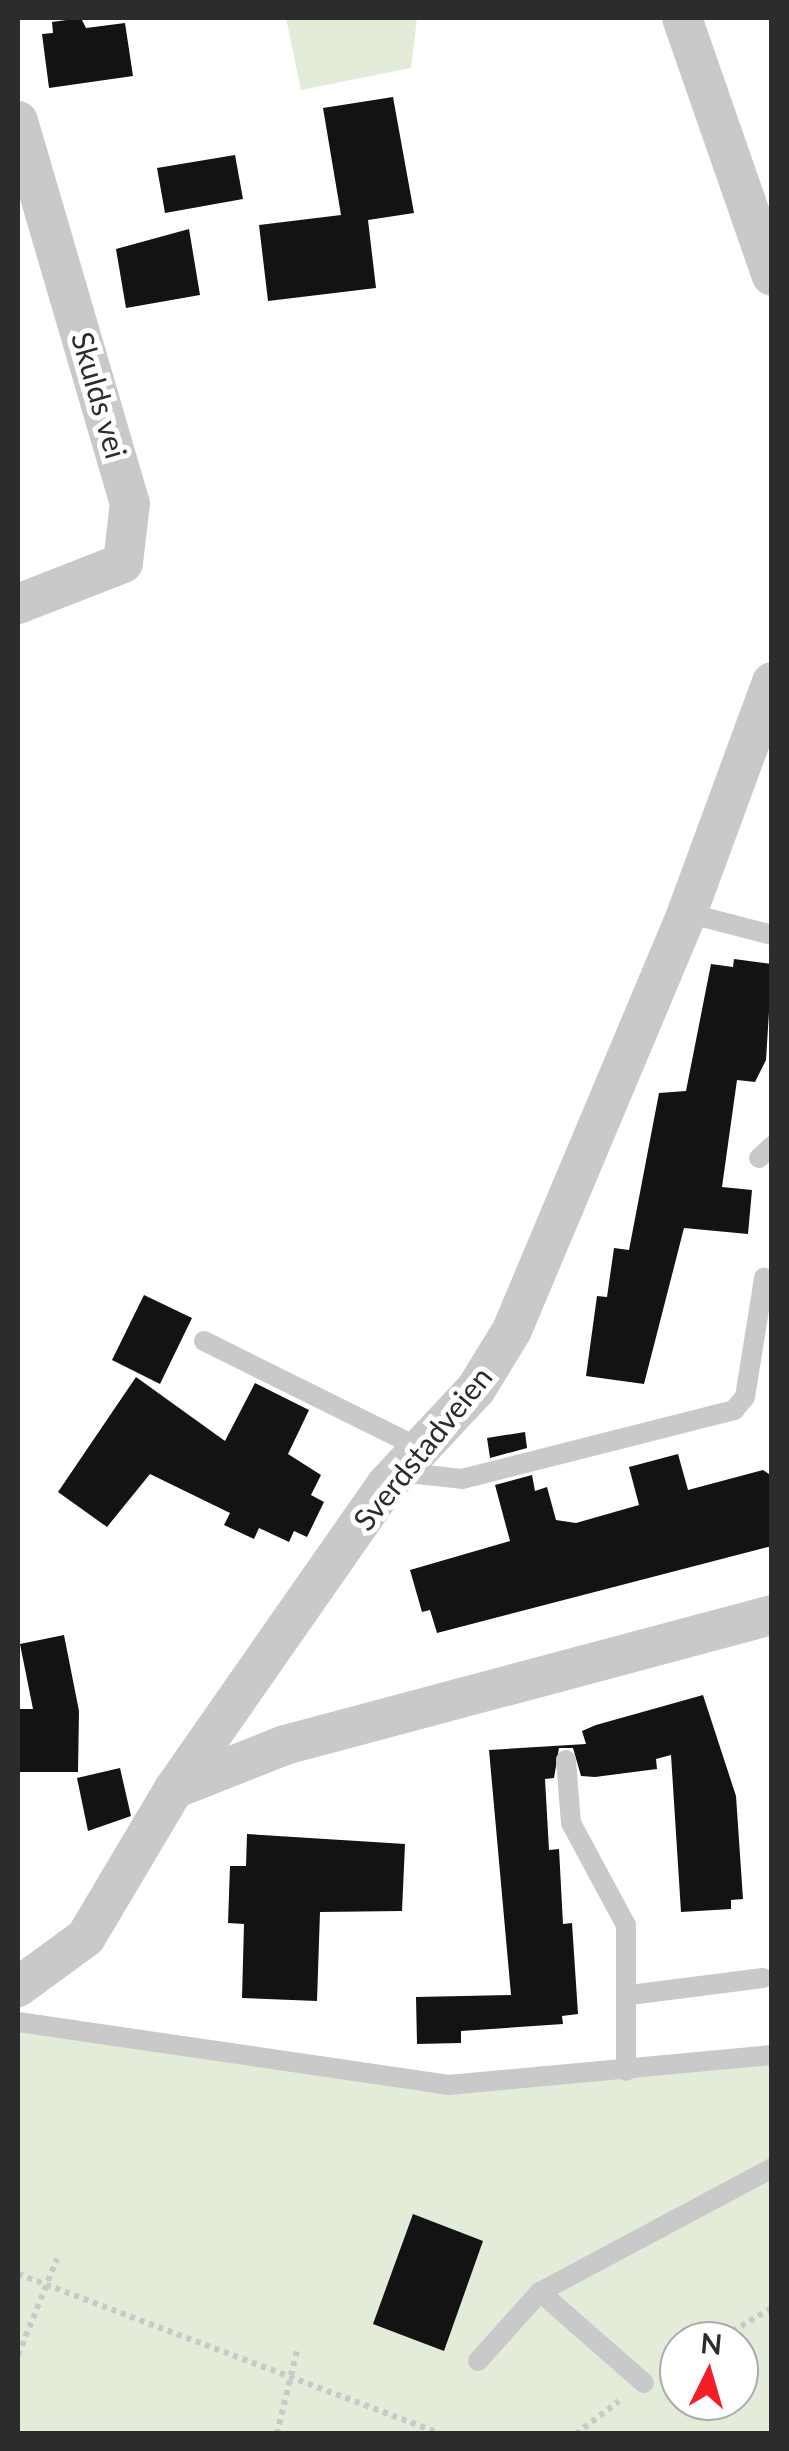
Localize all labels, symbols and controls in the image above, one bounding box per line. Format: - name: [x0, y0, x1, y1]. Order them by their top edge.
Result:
- street label: Skulds vei: [65, 327, 135, 463]
- street label: Sverdstadveien: [345, 1359, 499, 1537]
- north arrow: [659, 2321, 759, 2421]
- text: N: [699, 2325, 724, 2361]

